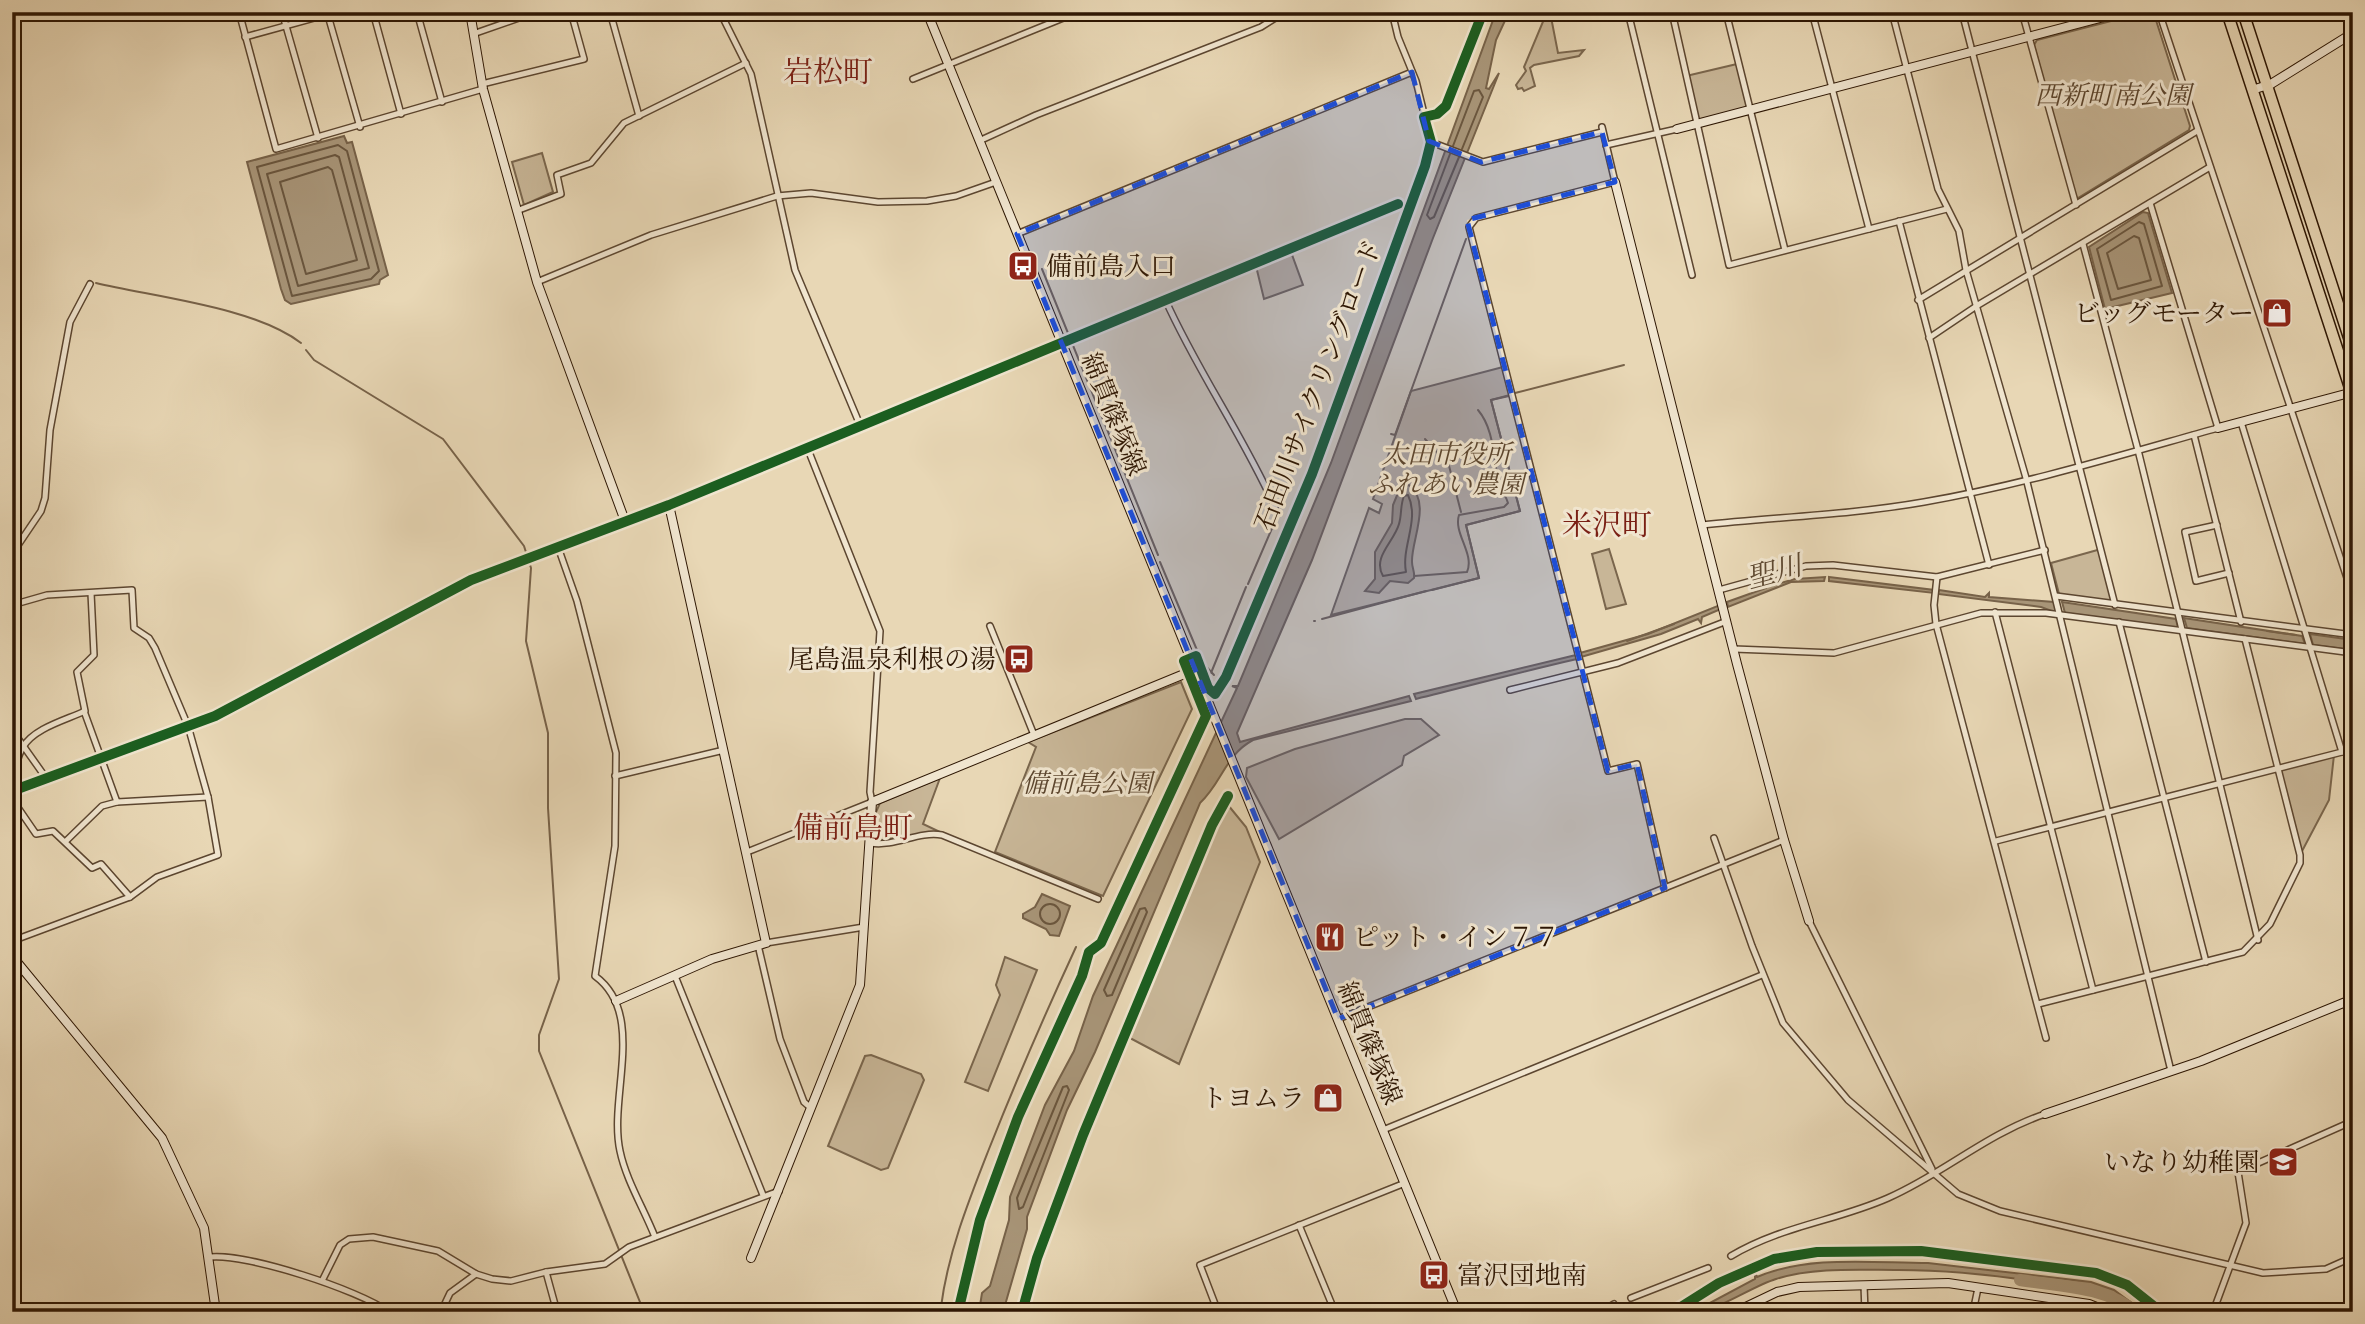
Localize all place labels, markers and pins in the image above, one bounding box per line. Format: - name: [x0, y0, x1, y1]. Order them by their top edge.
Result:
- bus stop icon: 備前島入口: [1006, 249, 1040, 283]
- place label: 備前島入口: [1046, 251, 1176, 284]
- shop icon: ビッグモーター: [2260, 296, 2294, 330]
- place label: ビッグモーター: [2074, 298, 2254, 331]
- bus stop icon: 尾島温泉利根の湯: [1002, 642, 1036, 676]
- place label: 尾島温泉利根の湯: [788, 644, 996, 677]
- restaurant icon: ピット・イン７７: [1313, 920, 1347, 954]
- place label: ピット・イン７７: [1353, 922, 1560, 955]
- shop icon: トヨムラ: [1311, 1081, 1345, 1115]
- place label: トヨムラ: [1201, 1083, 1305, 1116]
- school or university icon: いなり幼稚園: [2266, 1145, 2300, 1179]
- place label: いなり幼稚園: [2104, 1147, 2260, 1180]
- bus stop icon: 富沢団地南: [1417, 1258, 1451, 1292]
- place label: 富沢団地南: [1457, 1260, 1587, 1293]

